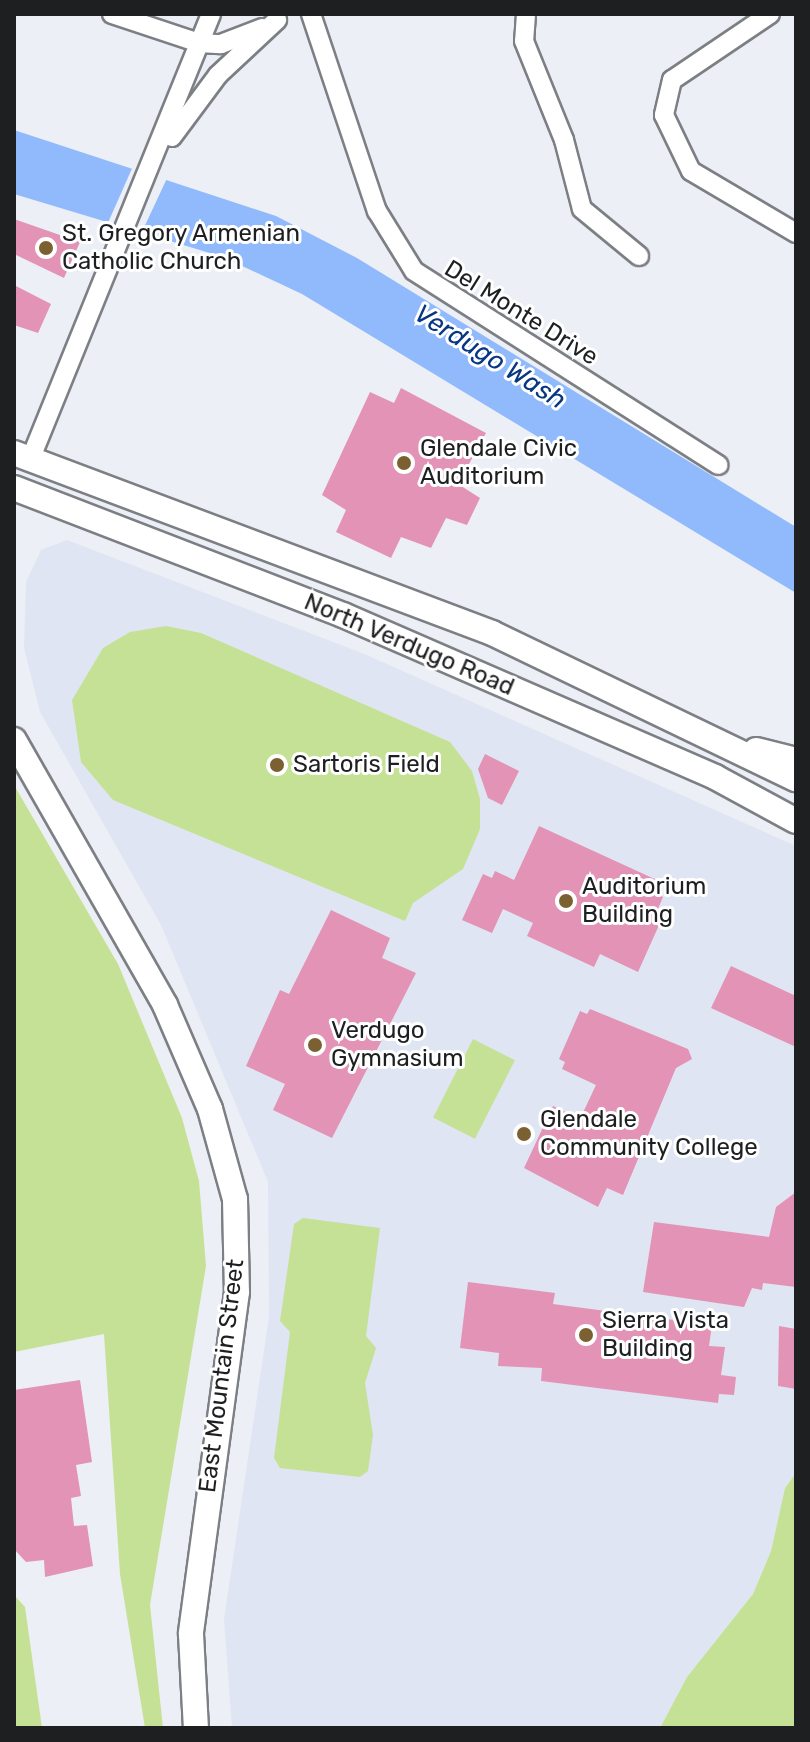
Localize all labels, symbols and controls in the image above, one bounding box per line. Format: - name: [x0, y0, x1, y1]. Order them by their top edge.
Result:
- place label: St. Gregory Armenian Catholic Church: [62, 220, 301, 276]
- marker: St. Gregory Armenian Catholic Church: [37, 239, 55, 257]
- street label: Del Monte Drive: [439, 254, 603, 372]
- water label: Verdugo Wash: [408, 298, 572, 416]
- place label: Glendale Civic Auditorium: [420, 435, 577, 491]
- marker: Glendale Civic Auditorium: [395, 454, 413, 472]
- street label: North Verdugo Road: [299, 588, 519, 702]
- place label: Sartoris Field: [293, 751, 440, 779]
- marker: Sartoris Field: [268, 756, 286, 774]
- place label: Auditorium Building: [582, 873, 706, 929]
- marker: Auditorium Building: [557, 892, 575, 910]
- place label: Verdugo Gymnasium: [331, 1017, 464, 1073]
- marker: Verdugo Gymnasium: [306, 1036, 324, 1054]
- place label: Glendale Community College: [540, 1106, 758, 1162]
- marker: Glendale Community College: [515, 1125, 533, 1143]
- street label: East Mountain Street: [193, 1258, 251, 1494]
- place label: Sierra Vista Building: [602, 1307, 730, 1363]
- marker: Sierra Vista Building: [577, 1326, 595, 1344]

